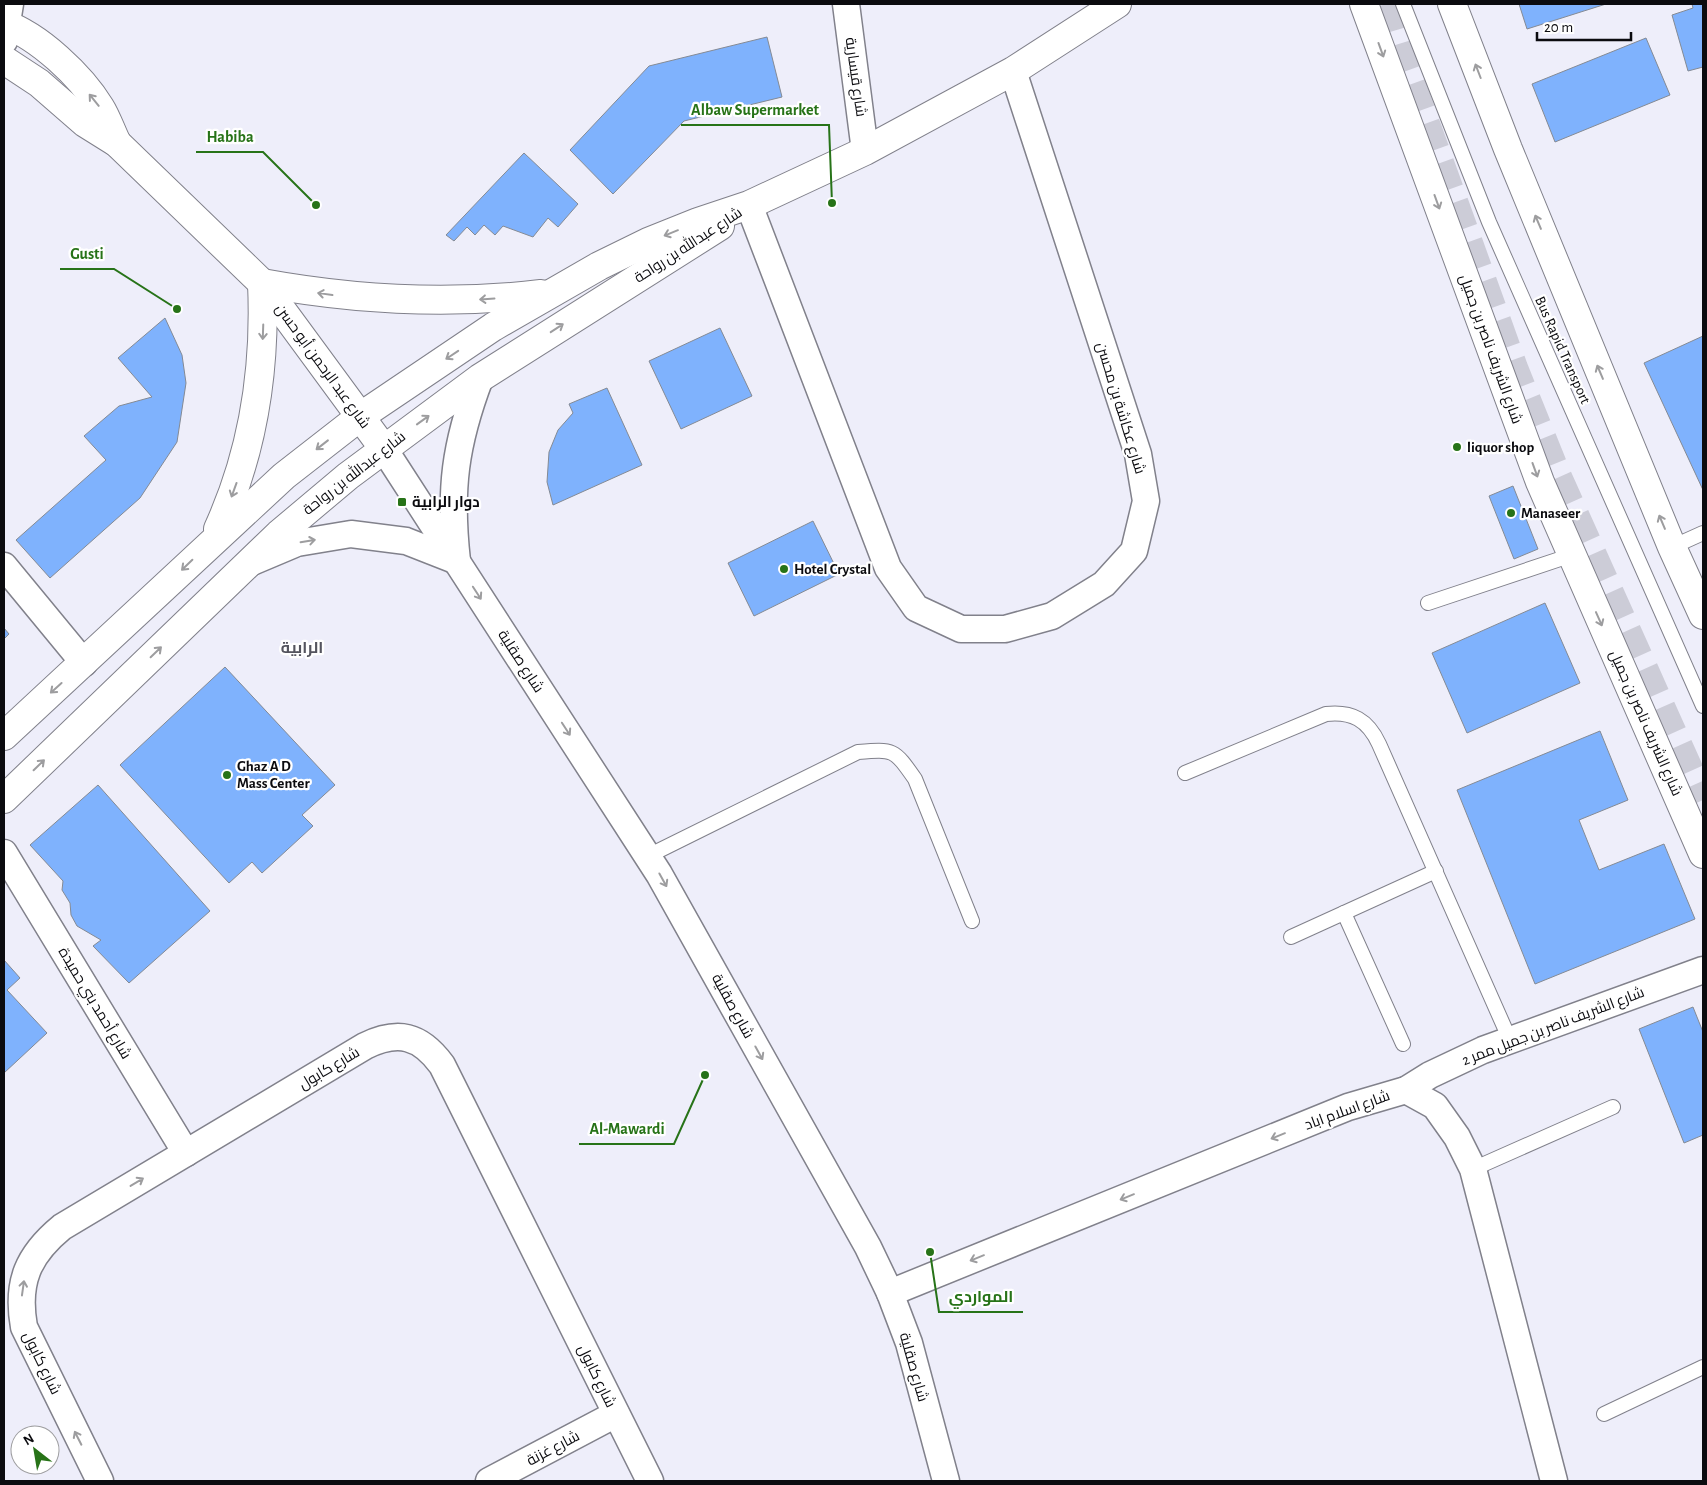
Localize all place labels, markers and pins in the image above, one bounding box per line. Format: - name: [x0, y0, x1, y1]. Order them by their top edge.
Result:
- callout: Albaw Supermarket: [681, 94, 829, 125]
- callout: Habiba: [196, 121, 263, 152]
- callout: Gusti: [60, 238, 114, 269]
- place label: liquor shop: [1467, 440, 1534, 455]
- marker: liquor shop: [1451, 441, 1463, 453]
- place label: دوار الرابية: [412, 495, 480, 511]
- marker: دوار الرابية: [396, 496, 408, 508]
- place label: Manaseer: [1521, 506, 1581, 521]
- marker: Manaseer: [1505, 507, 1517, 519]
- place label: Hotel Crystal: [794, 562, 871, 577]
- marker: Hotel Crystal: [778, 563, 790, 575]
- place label: Ghaz A D Mass Center: [237, 759, 310, 791]
- marker: Ghaz A D Mass Center: [221, 769, 233, 781]
- callout: Al-Mawardi: [579, 1113, 674, 1144]
- callout: المواردي: [939, 1281, 1023, 1312]

